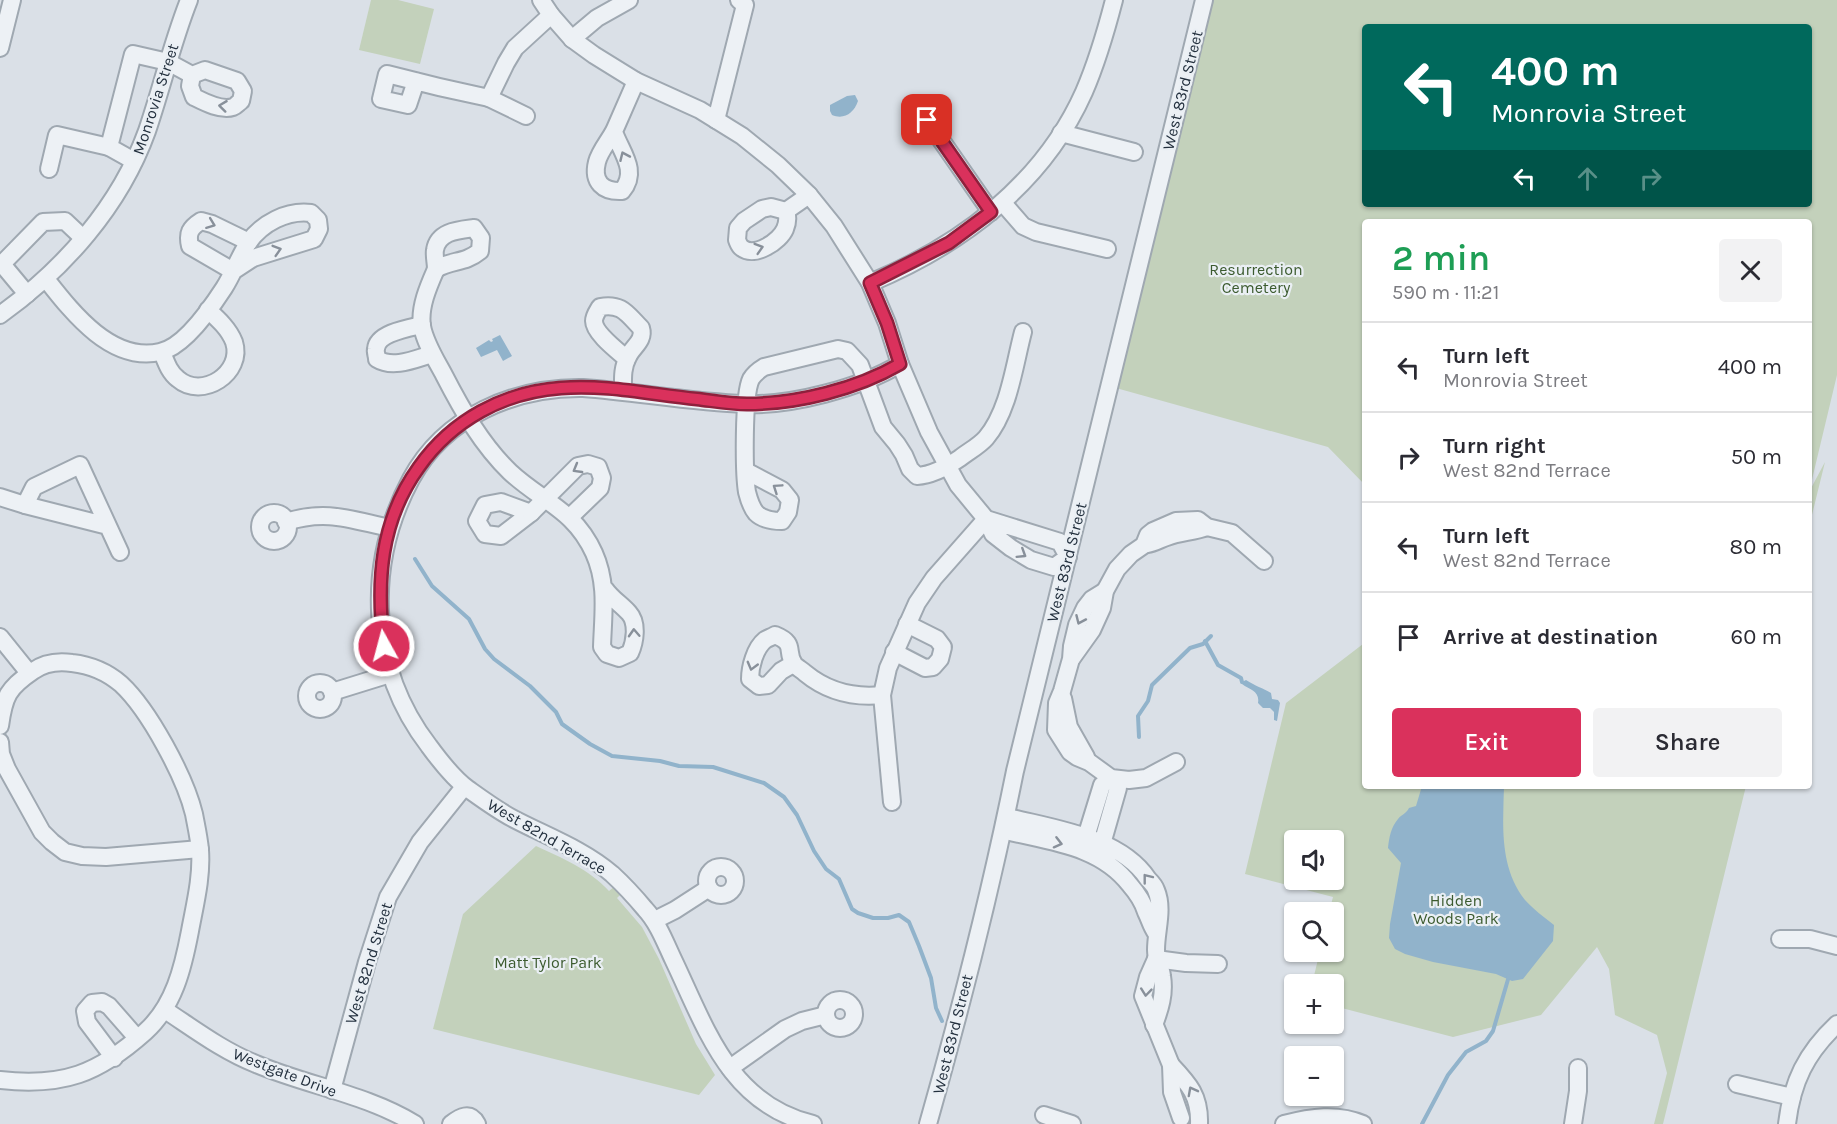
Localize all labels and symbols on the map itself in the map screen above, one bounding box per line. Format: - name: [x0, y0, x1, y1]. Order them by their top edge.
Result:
- street label: West 83rd Street: [1158, 28, 1207, 152]
- street label: Monrovia Street: [129, 41, 182, 157]
- pin: [901, 94, 952, 145]
- one-way arrow: [218, 100, 228, 112]
- one-way arrow: [619, 151, 631, 162]
- one-way arrow: [205, 217, 216, 230]
- one-way arrow: [753, 243, 763, 255]
- one-way arrow: [271, 245, 282, 257]
- park label: Resurrection Cemetery: [1209, 260, 1303, 297]
- one-way arrow: [573, 462, 584, 473]
- one-way arrow: [772, 484, 783, 495]
- street label: West 83rd Street: [1042, 500, 1091, 624]
- one-way arrow: [1016, 547, 1026, 559]
- one-way arrow: [1075, 613, 1087, 624]
- position arrow: [352, 614, 416, 678]
- one-way arrow: [627, 628, 640, 637]
- one-way arrow: [747, 661, 760, 671]
- street label: West 82nd Terrace: [484, 795, 610, 878]
- one-way arrow: [1053, 836, 1063, 849]
- one-way arrow: [1144, 874, 1155, 885]
- park label: Hidden Woods Park: [1413, 891, 1499, 928]
- street label: West 82nd Street: [341, 900, 396, 1026]
- park label: Matt Tylor Park: [494, 953, 602, 972]
- street label: West 83rd Street: [928, 972, 977, 1096]
- one-way arrow: [1140, 987, 1152, 997]
- street label: Westgate Drive: [230, 1044, 339, 1101]
- one-way arrow: [1188, 1087, 1199, 1097]

